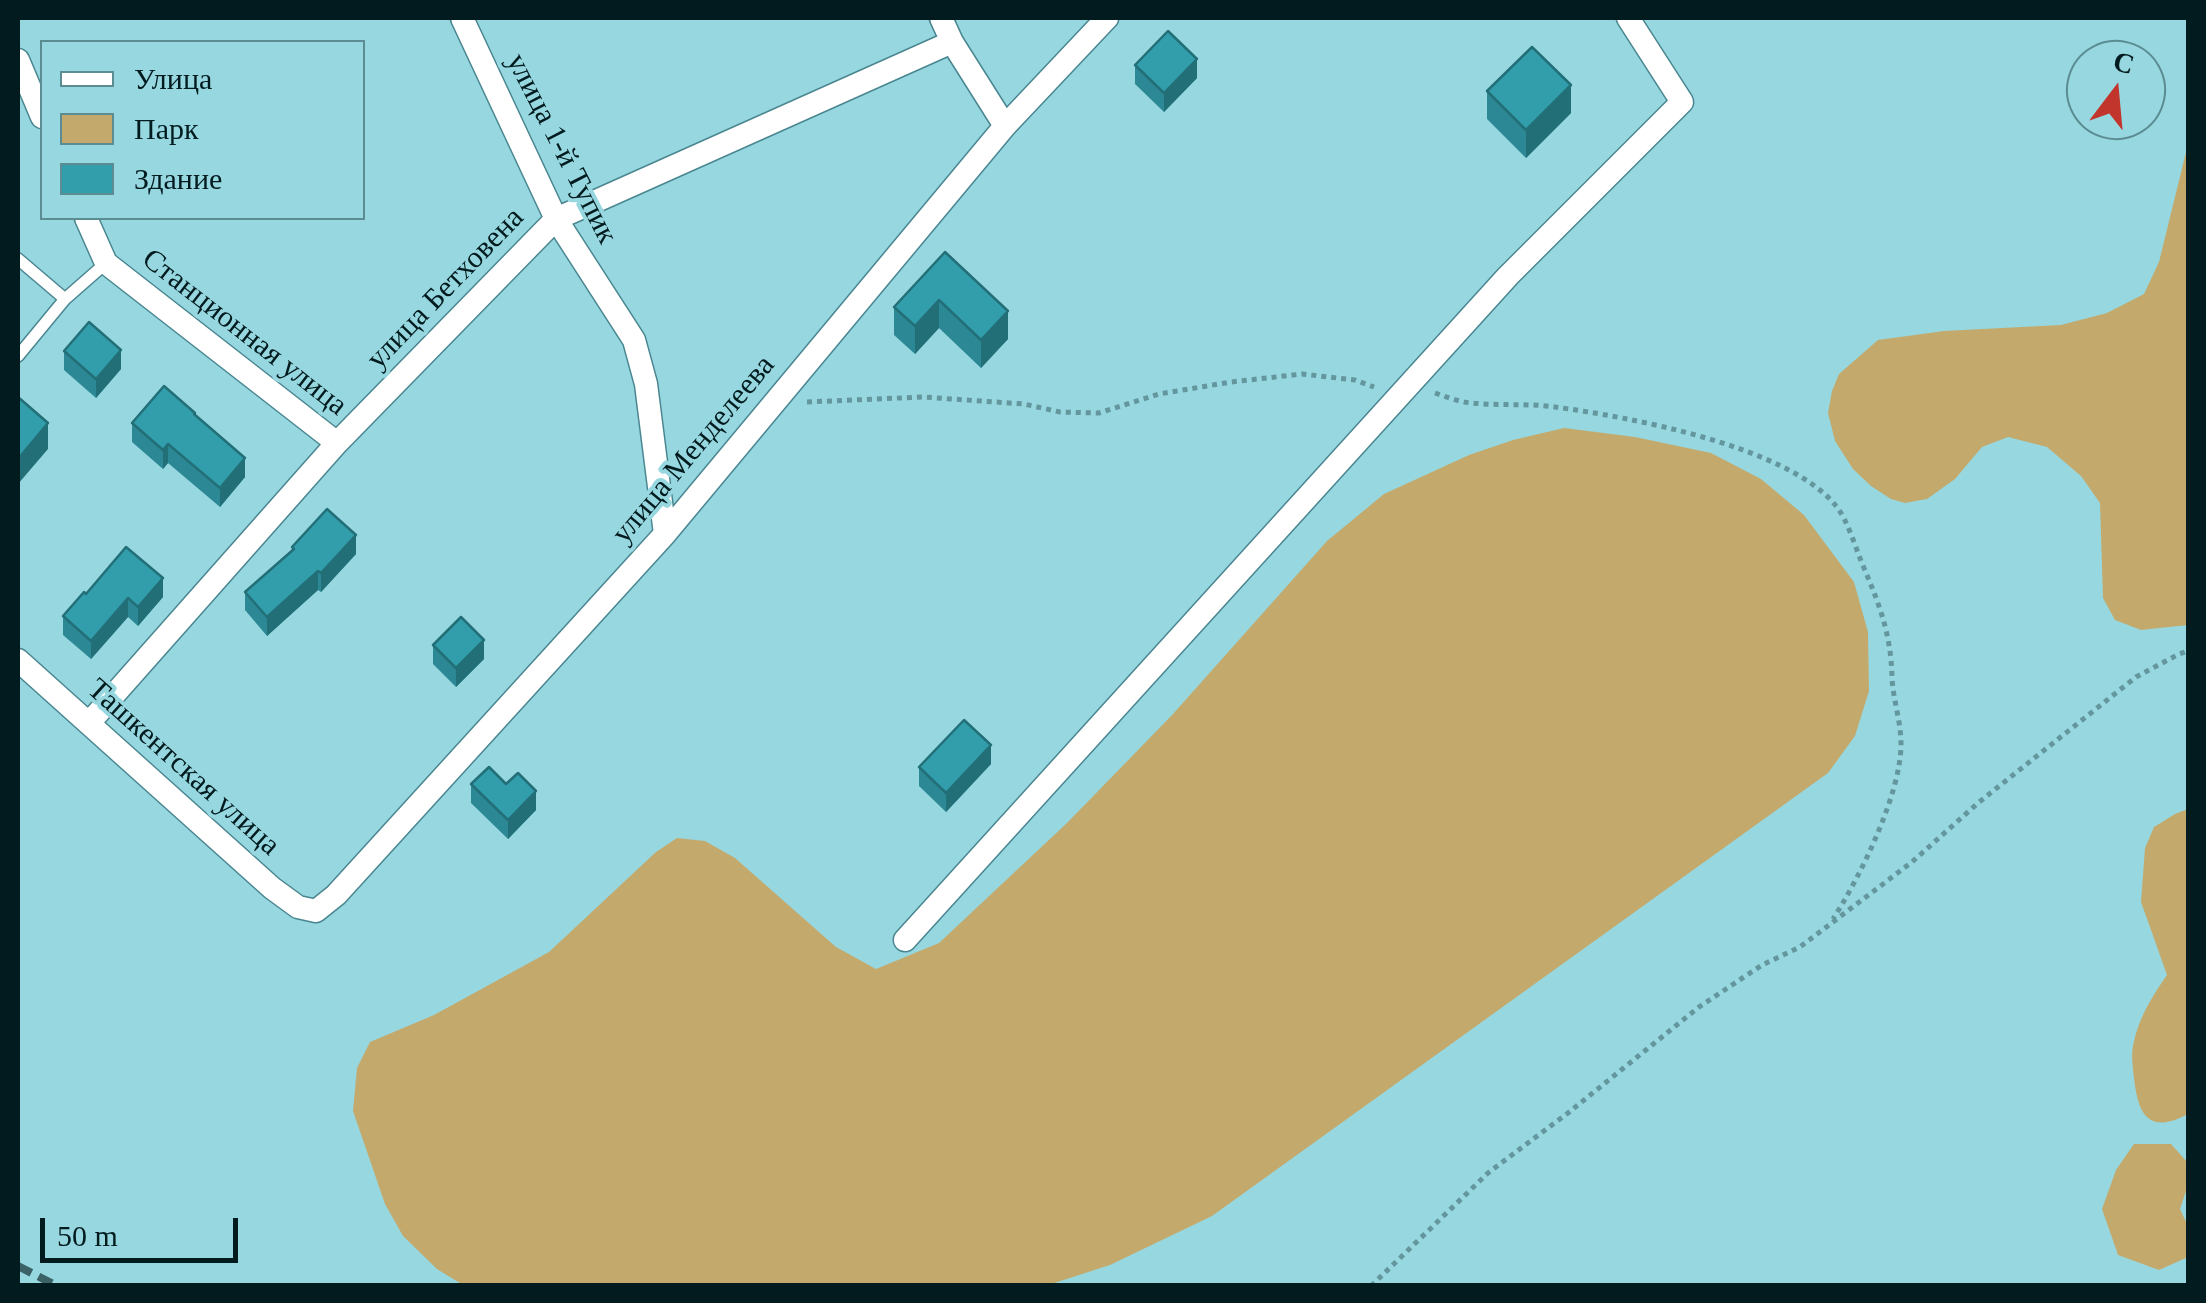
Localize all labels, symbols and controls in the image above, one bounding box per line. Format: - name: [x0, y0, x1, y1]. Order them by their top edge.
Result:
- legend: [40, 40, 365, 220]
- north arrow: [2066, 40, 2166, 140]
- text: С: [2110, 45, 2138, 80]
- street label: улица 1-й Тупик: [498, 48, 624, 250]
- text: Улица: [134, 62, 212, 95]
- text: Парк: [134, 112, 199, 145]
- text: Здание: [134, 162, 222, 195]
- street label: улица Бетховена: [360, 201, 532, 377]
- street label: Станционная улица: [134, 242, 354, 424]
- street label: улица Менделеева: [605, 349, 783, 551]
- street label: Ташкентская улица: [79, 672, 287, 864]
- scale bar: [45, 1198, 242, 1260]
- text: 50 m: [57, 1219, 118, 1252]

